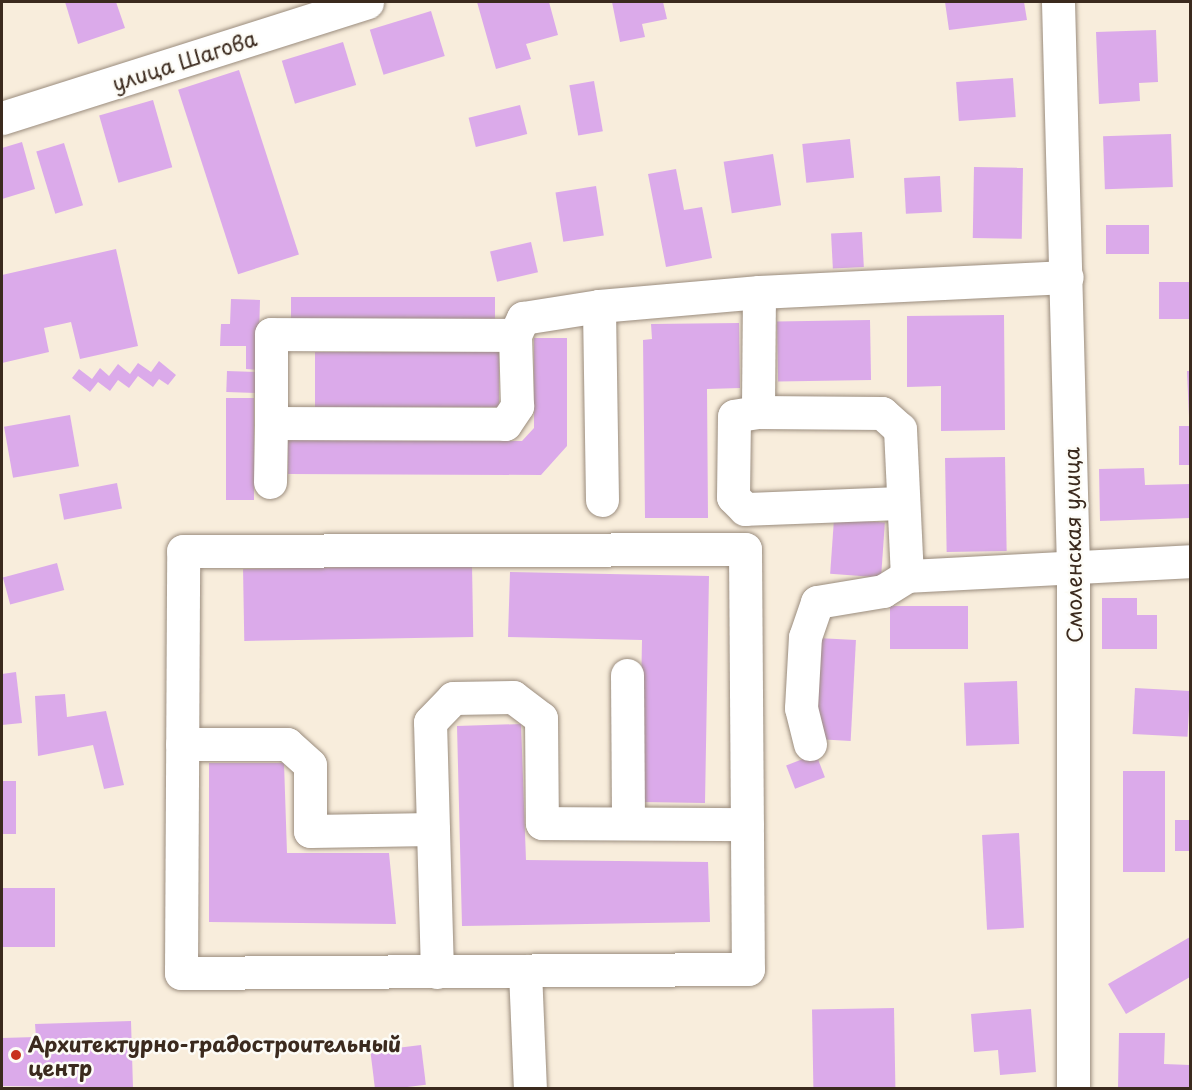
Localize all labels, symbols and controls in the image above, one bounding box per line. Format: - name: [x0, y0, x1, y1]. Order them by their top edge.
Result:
- street label: улица Шагова: [108, 25, 260, 95]
- street label: Смоленская улица: [1058, 446, 1086, 644]
- place label: Архитектурно-градостроительный центр: [28, 1030, 401, 1080]
- marker: Архитектурно-градостроительный центр: [9, 1048, 23, 1062]

